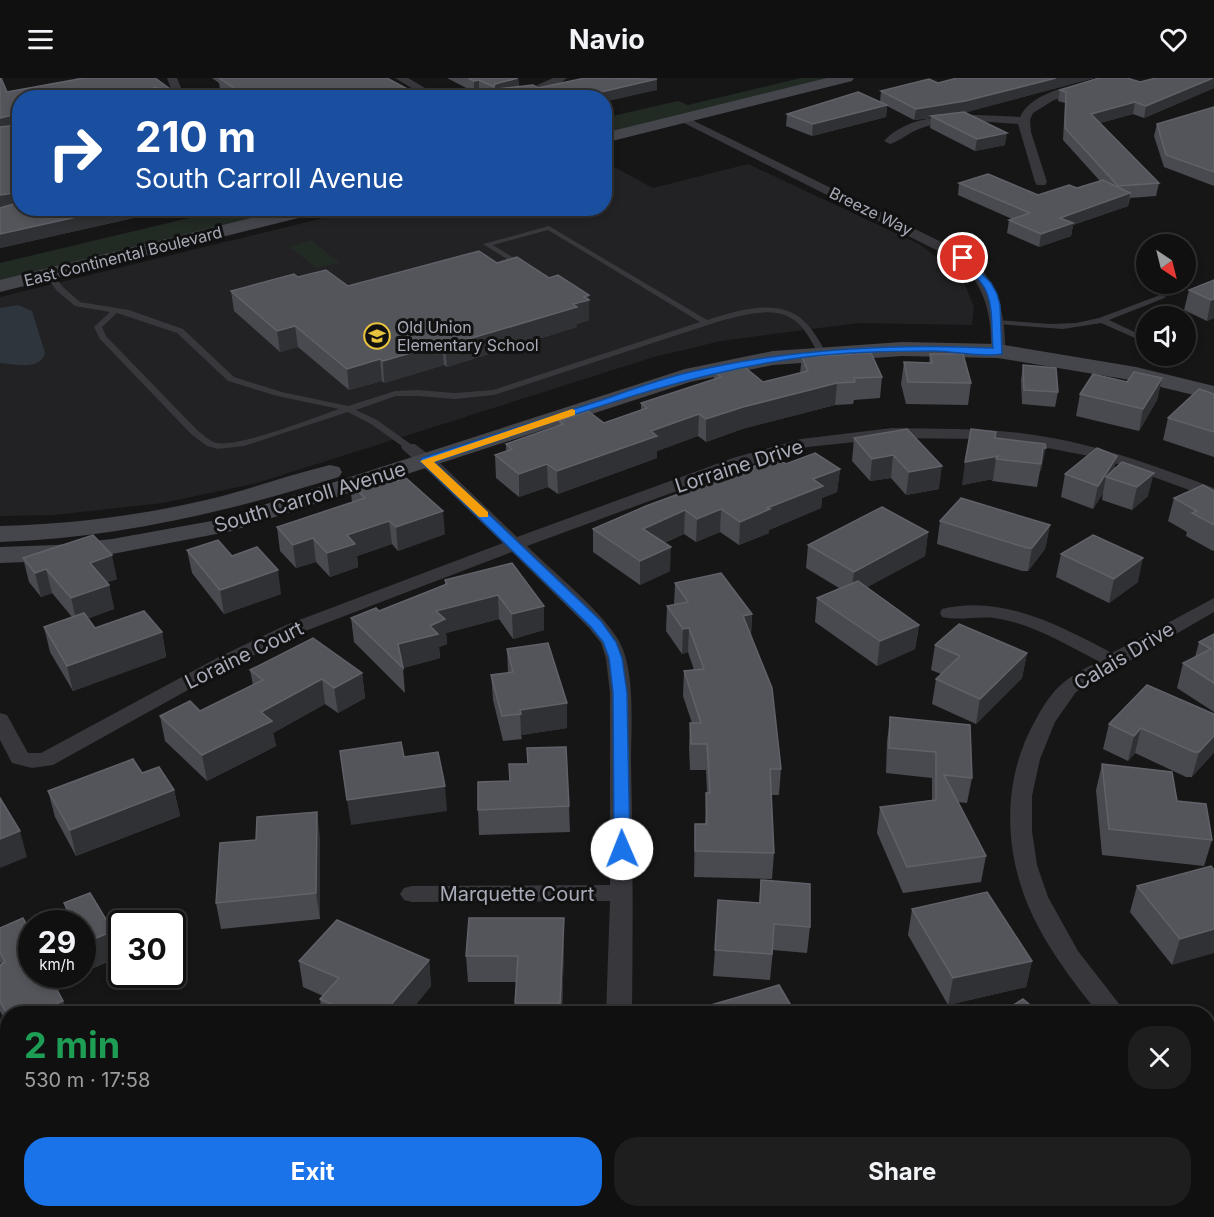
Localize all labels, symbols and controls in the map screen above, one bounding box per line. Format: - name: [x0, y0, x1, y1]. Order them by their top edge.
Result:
- icon: menu: [24, 23, 57, 56]
- text: Navio: [569, 23, 645, 56]
- icon: heart: [1157, 23, 1190, 56]
- text: 210 m: [135, 111, 256, 162]
- icon: right: [36, 114, 114, 192]
- text: South Carroll Avenue: [135, 162, 404, 195]
- street label: Breeze Way: [826, 182, 916, 240]
- street label: East Continental Boulevard: [22, 222, 224, 290]
- pin: [937, 232, 988, 283]
- north arrow: [1136, 234, 1196, 294]
- map controls: [1136, 234, 1196, 366]
- icon: arrive: [946, 241, 979, 274]
- button: sound: [1136, 306, 1196, 366]
- place label: Old Union Elementary School: [397, 317, 539, 355]
- school or university icon: Old Union Elementary School: [362, 321, 392, 351]
- street label: Lorraine Drive: [672, 434, 806, 498]
- street label: South Carroll Avenue: [211, 456, 409, 538]
- street label: Loraine Court: [181, 616, 308, 694]
- street label: Calais Drive: [1070, 617, 1178, 695]
- position arrow: [590, 817, 654, 881]
- street label: Marquette Court: [440, 882, 595, 906]
- speed limit sign: 30: [108, 910, 186, 988]
- text: 29: [38, 924, 76, 960]
- text: km/h: [39, 955, 75, 974]
- text: 2 min: [24, 1023, 120, 1067]
- button: close: [1128, 1026, 1191, 1089]
- text: 530 m · 17:58: [24, 1068, 150, 1092]
- button: Exit: [24, 1137, 602, 1206]
- button: Share: [614, 1137, 1191, 1206]

